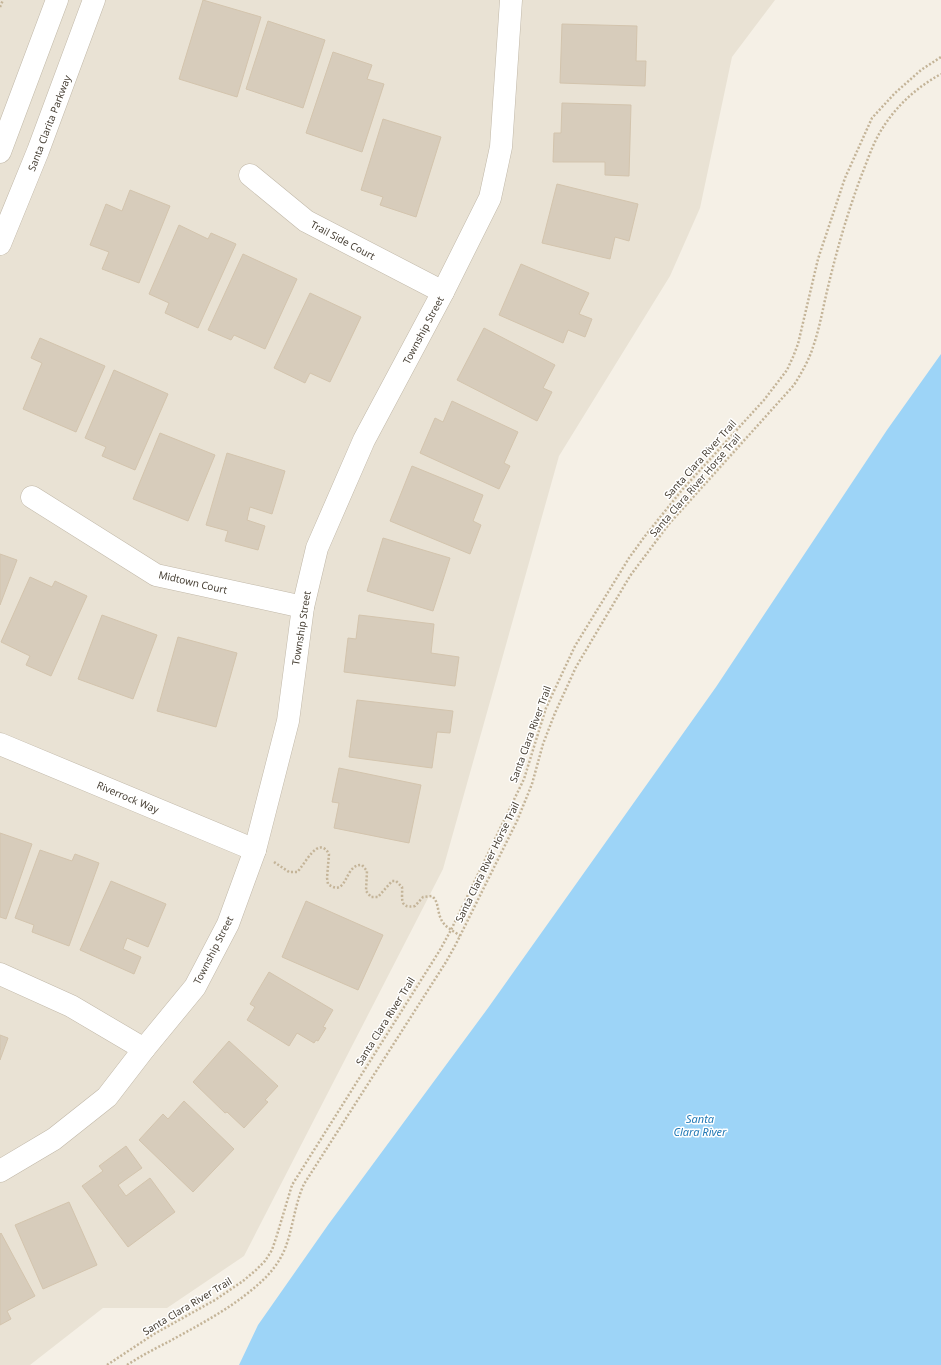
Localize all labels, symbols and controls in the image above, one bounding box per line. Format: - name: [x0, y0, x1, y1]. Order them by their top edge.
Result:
- street label: Santa Clarita Parkway: [24, 72, 74, 173]
- street label: Trail Side Court: [308, 217, 378, 263]
- street label: Township Street: [399, 293, 447, 366]
- street label: Santa Clara River Trail: [661, 417, 739, 501]
- street label: Santa Clara River Horse Trail: [646, 430, 744, 540]
- street label: Midtown Court: [157, 567, 229, 597]
- street label: Township Street: [288, 590, 314, 666]
- street label: Santa Clara River Trail: [506, 684, 554, 784]
- street label: Riverrock Way: [95, 778, 162, 817]
- street label: Santa Clara River Horse Trail: [452, 799, 522, 925]
- street label: Township Street: [190, 913, 236, 987]
- street label: Santa Clara River Trail: [352, 974, 418, 1068]
- water label: Santa Clara River: [674, 1111, 727, 1139]
- street label: Santa Clara River Trail: [140, 1274, 234, 1338]

